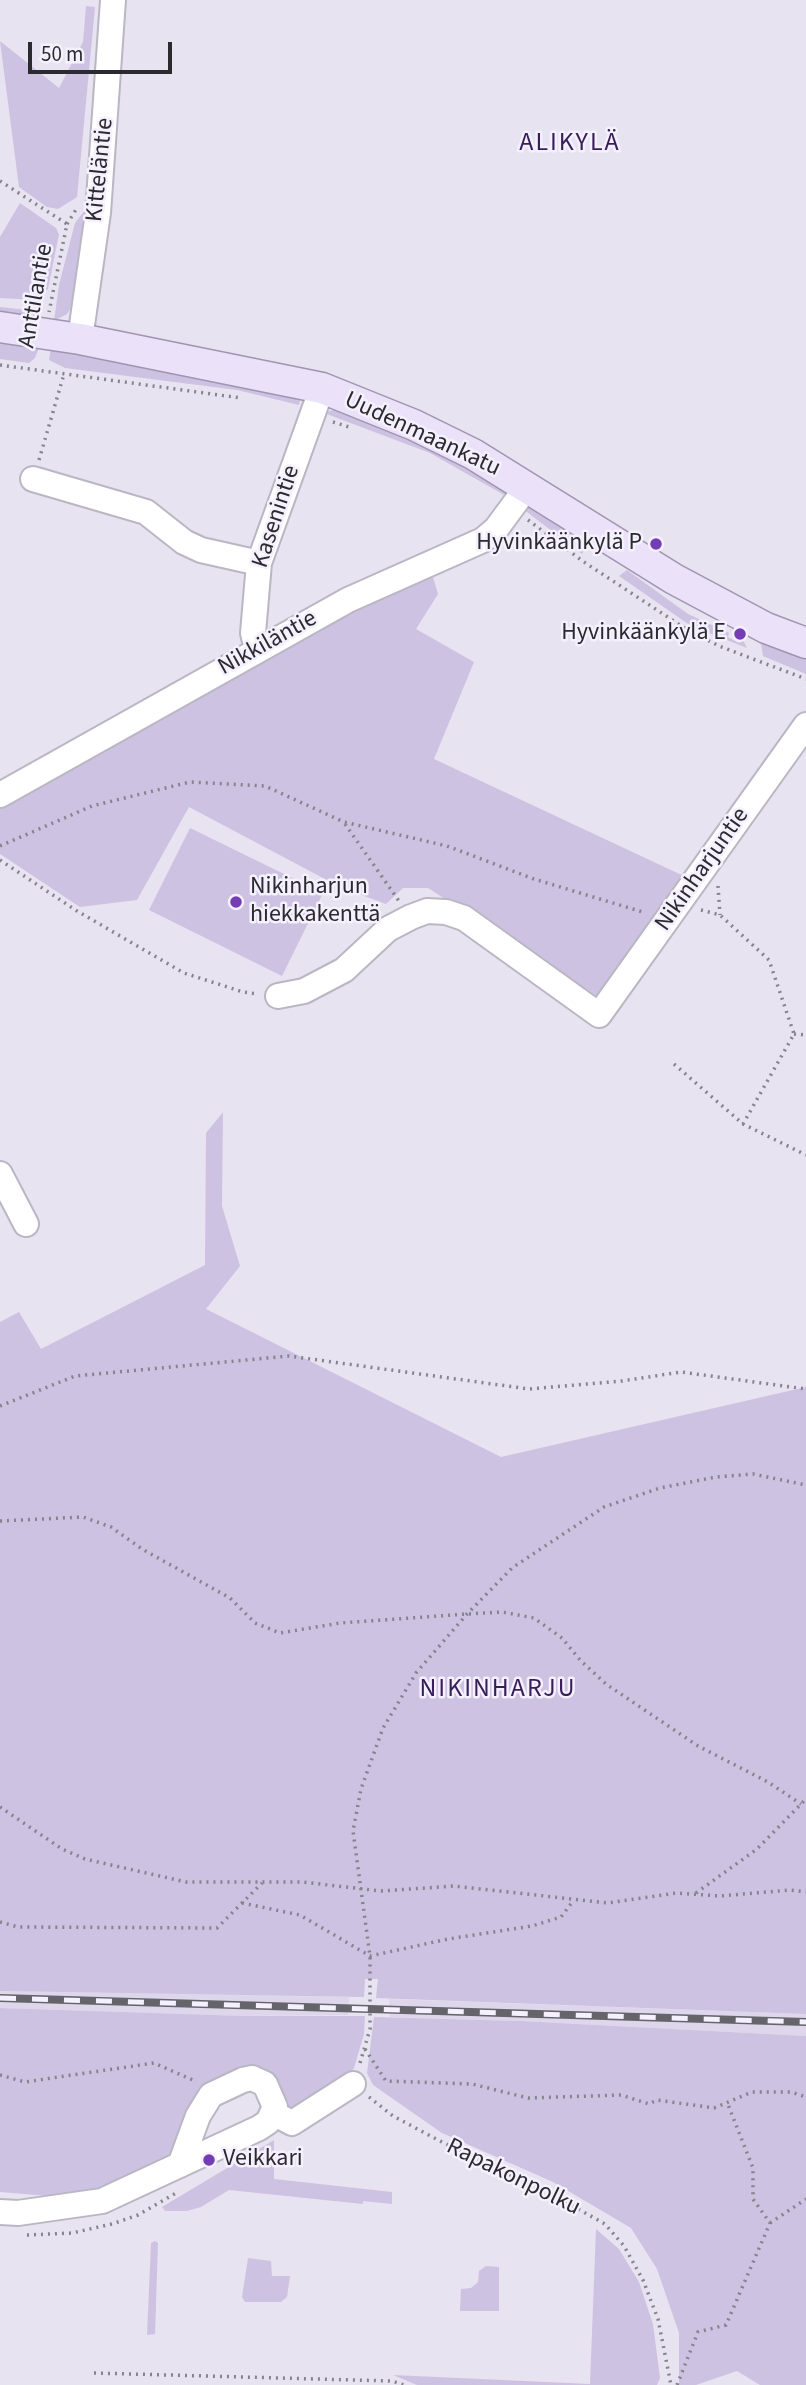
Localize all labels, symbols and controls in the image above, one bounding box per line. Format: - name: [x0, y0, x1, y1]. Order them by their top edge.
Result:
- scale bar: [32, 28, 175, 72]
- text: 50 m: [41, 39, 83, 69]
- street label: Kitteläntie: [81, 117, 121, 223]
- district label: ALIKYLÄ: [520, 128, 620, 160]
- street label: Anttilantie: [14, 242, 60, 350]
- street label: Uudenmaankatu: [339, 386, 505, 484]
- street label: Kasenintie: [247, 462, 307, 572]
- place label: Hyvinkäänkylä P: [476, 530, 642, 558]
- marker: Hyvinkäänkylä P: [648, 536, 664, 552]
- street label: Nikkiläntie: [214, 605, 322, 683]
- place label: Hyvinkäänkylä E: [561, 620, 726, 648]
- marker: Hyvinkäänkylä E: [732, 626, 748, 642]
- street label: Nikinharjuntie: [650, 803, 756, 937]
- place label: Nikinharjun hiekkakenttä: [250, 874, 380, 930]
- marker: Nikinharjun hiekkakenttä: [228, 894, 244, 910]
- district label: NIKINHARJU: [421, 1674, 575, 1706]
- street label: Rapakonpolku: [441, 2133, 585, 2223]
- place label: Veikkari: [223, 2146, 303, 2174]
- marker: Veikkari: [201, 2152, 217, 2168]

